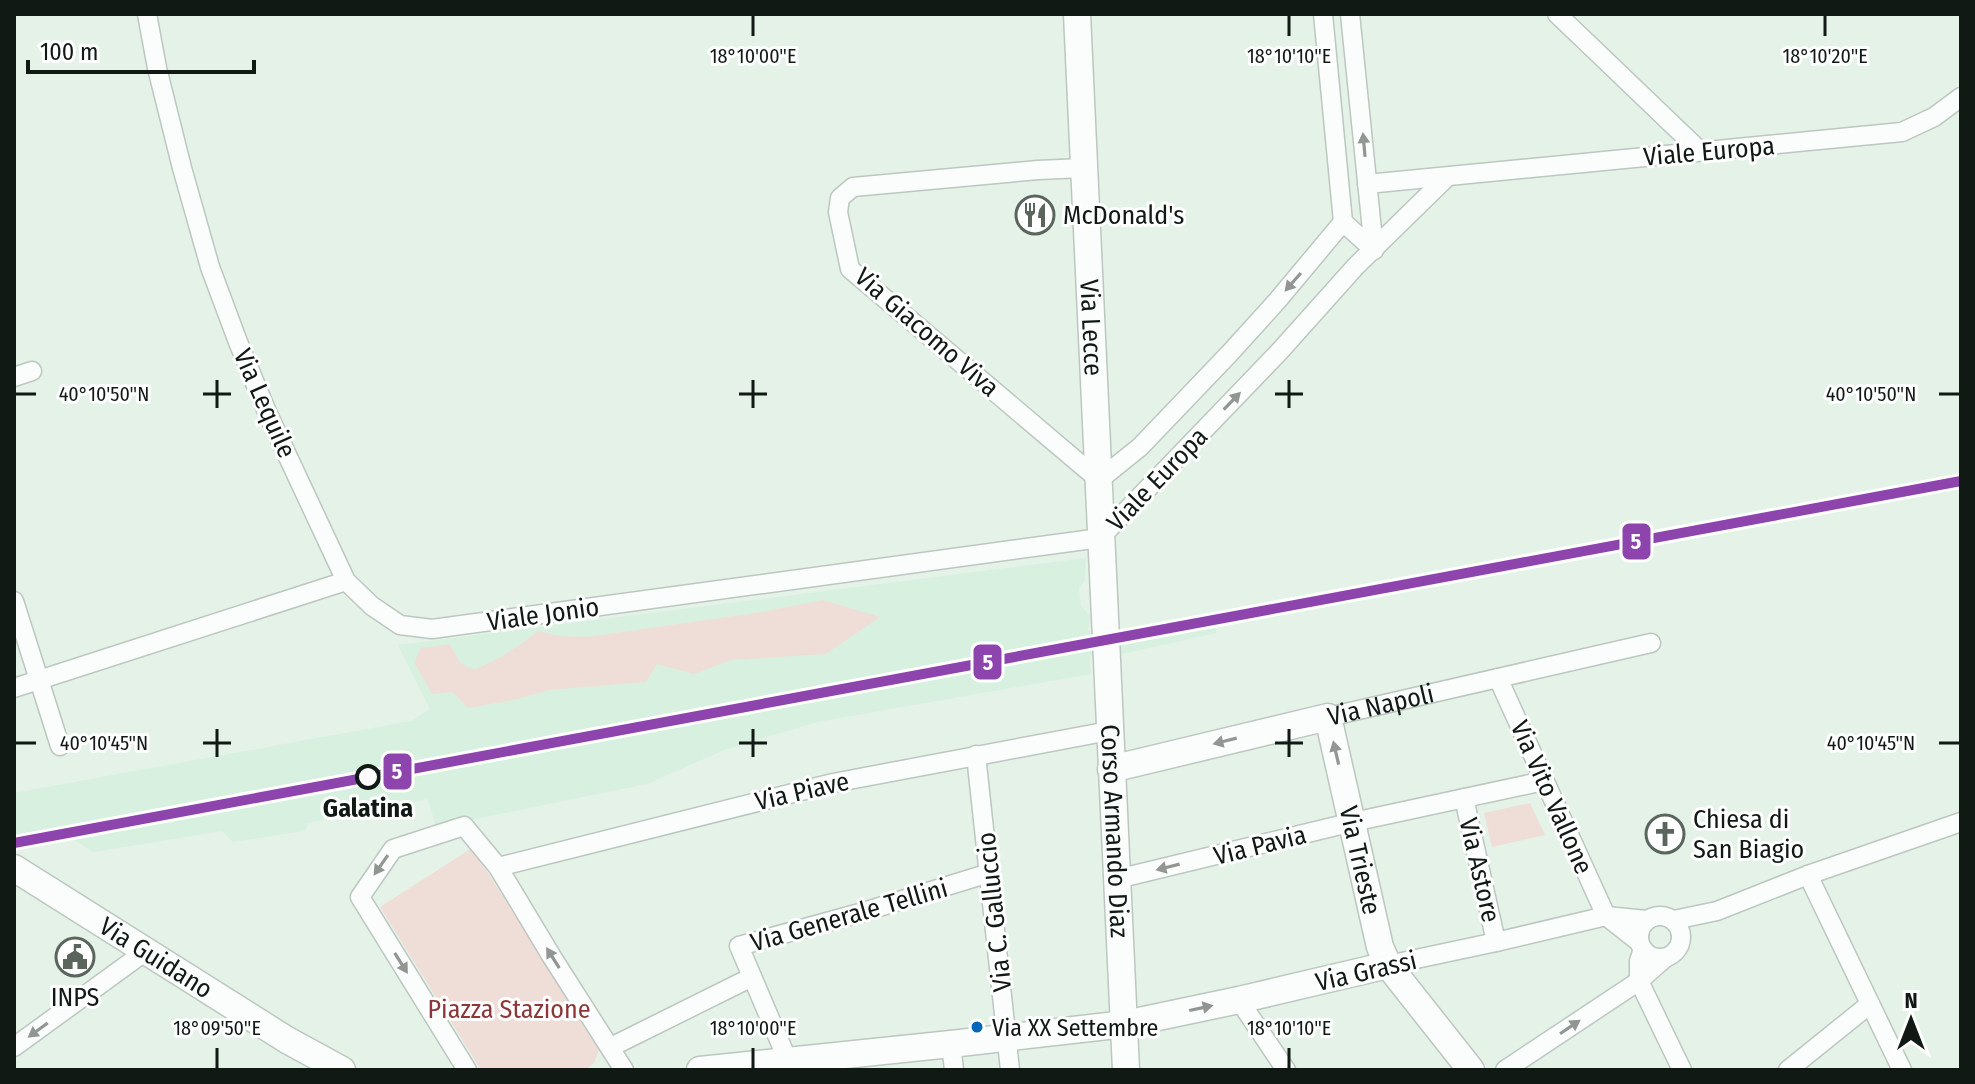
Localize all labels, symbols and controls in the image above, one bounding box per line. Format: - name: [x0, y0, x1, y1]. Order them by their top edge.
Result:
- scale bar: [28, 24, 254, 74]
- text: 100 m: [40, 38, 98, 66]
- text: 18°10'00"E: [710, 44, 796, 68]
- text: 18°10'10"E: [1247, 44, 1331, 68]
- text: 18°10'20"E: [1782, 44, 1868, 68]
- street label: Viale Europa: [1642, 130, 1776, 173]
- one-way arrow: [1357, 132, 1370, 157]
- restaurant icon: McDonald's: [1014, 194, 1056, 236]
- place label: McDonald's: [1063, 200, 1184, 231]
- street label: Via Giacomo Viva: [848, 261, 1005, 403]
- one-way arrow: [1285, 272, 1302, 292]
- street label: Via Lecce: [1073, 279, 1109, 377]
- street label: Via Lequile: [227, 344, 302, 463]
- text: 40°10'50"N: [59, 382, 149, 406]
- text: 40°10'50"N: [1826, 382, 1916, 406]
- one-way arrow: [1222, 392, 1240, 411]
- street label: Viale Europa: [1100, 421, 1214, 537]
- line badge: 5: [1621, 522, 1652, 561]
- text: 5: [1631, 528, 1642, 555]
- street label: Viale Jonio: [485, 591, 601, 638]
- line badge: 5: [972, 643, 1003, 681]
- text: 5: [983, 649, 994, 676]
- street label: Via Napoli: [1325, 678, 1437, 733]
- street label: Via Vito Vallone: [1504, 716, 1599, 879]
- street label: Corso Armando Diaz: [1094, 724, 1135, 939]
- text: 40°10'45"N: [60, 731, 148, 755]
- text: 40°10'45"N: [1827, 731, 1915, 755]
- one-way arrow: [1212, 736, 1237, 748]
- one-way arrow: [1330, 741, 1342, 766]
- line badge: 5: [382, 752, 413, 791]
- text: 5: [392, 758, 403, 785]
- marker: Galatina: [356, 765, 380, 789]
- street label: Via Piave: [752, 766, 852, 817]
- place label: Galatina: [323, 793, 413, 824]
- street label: Via Trieste: [1333, 803, 1387, 918]
- place label: Chiesa di San Biagio: [1693, 804, 1804, 865]
- church icon: Chiesa di San Biagio: [1644, 813, 1686, 855]
- street label: Via Astore: [1452, 815, 1507, 925]
- street label: Via Pavia: [1211, 819, 1310, 872]
- street label: Via C. Galluccio: [971, 831, 1018, 993]
- one-way arrow: [374, 855, 389, 876]
- one-way arrow: [1155, 861, 1180, 874]
- street label: Via Generale Tellini: [747, 873, 951, 958]
- street label: Via Guidano: [94, 911, 218, 1005]
- public building icon: INPS: [54, 936, 96, 978]
- street label: Via Grassi: [1313, 945, 1420, 998]
- one-way arrow: [546, 947, 560, 969]
- one-way arrow: [393, 952, 407, 974]
- north arrow: [1871, 980, 1951, 1060]
- place label: INPS: [51, 982, 99, 1013]
- text: N: [1904, 987, 1918, 1014]
- park label: Piazza Stazione: [428, 994, 590, 1025]
- one-way arrow: [1189, 1001, 1214, 1014]
- place label: Via XX Settembre: [992, 1014, 1158, 1042]
- text: 18°09'50"E: [173, 1016, 261, 1040]
- text: 18°10'00"E: [710, 1016, 796, 1040]
- text: 18°10'10"E: [1247, 1016, 1331, 1040]
- marker: Via XX Settembre: [969, 1019, 985, 1035]
- one-way arrow: [1560, 1020, 1581, 1035]
- one-way arrow: [27, 1022, 48, 1037]

